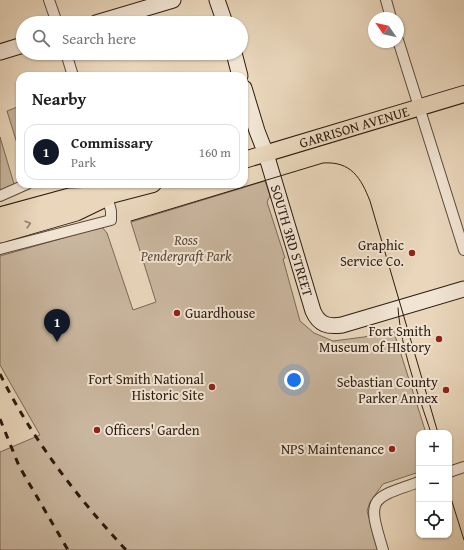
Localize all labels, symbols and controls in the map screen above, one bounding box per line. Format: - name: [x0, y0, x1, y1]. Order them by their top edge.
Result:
- north arrow: [368, 12, 404, 48]
- search box: [16, 16, 248, 60]
- icon: search: [30, 27, 52, 49]
- text: Search here: [62, 28, 136, 49]
- text: Nearby: [32, 86, 86, 111]
- street label: GARRISON AVENUE: [297, 101, 412, 153]
- text: Commissary: [71, 132, 153, 153]
- text: 1: [43, 143, 49, 162]
- text: 160 m: [199, 143, 231, 162]
- text: Park: [71, 153, 96, 172]
- street label: SOUTH 3RD STREET: [266, 182, 318, 299]
- one-way arrow: [24, 220, 31, 229]
- park label: Ross Pendergraft Park: [140, 230, 232, 266]
- place label: Graphic Service Co.: [340, 235, 404, 271]
- marker: Graphic Service Co.: [407, 248, 417, 258]
- place label: Guardhouse: [185, 303, 256, 323]
- marker: Guardhouse: [172, 308, 182, 318]
- pin: 1: [44, 309, 70, 342]
- place label: Fort Smith Museum of HIstory: [319, 321, 431, 357]
- marker: Fort Smith Museum of HIstory: [434, 334, 444, 344]
- place label: Fort Smith National Historic Site: [88, 369, 204, 405]
- your location: [284, 370, 304, 390]
- place label: Sebastian County Parker Annex: [337, 372, 439, 408]
- marker: Fort Smith National Historic Site: [207, 382, 217, 392]
- marker: Sebastian County Parker Annex: [441, 385, 451, 395]
- place label: Officers' Garden: [105, 420, 200, 440]
- marker: Officers' Garden: [92, 425, 102, 435]
- map controls: [416, 430, 452, 538]
- button: +: [416, 430, 452, 466]
- place label: NPS Maintenance: [281, 439, 384, 459]
- marker: NPS Maintenance: [387, 444, 397, 454]
- button: −: [416, 466, 452, 502]
- button: locate: [416, 502, 452, 538]

